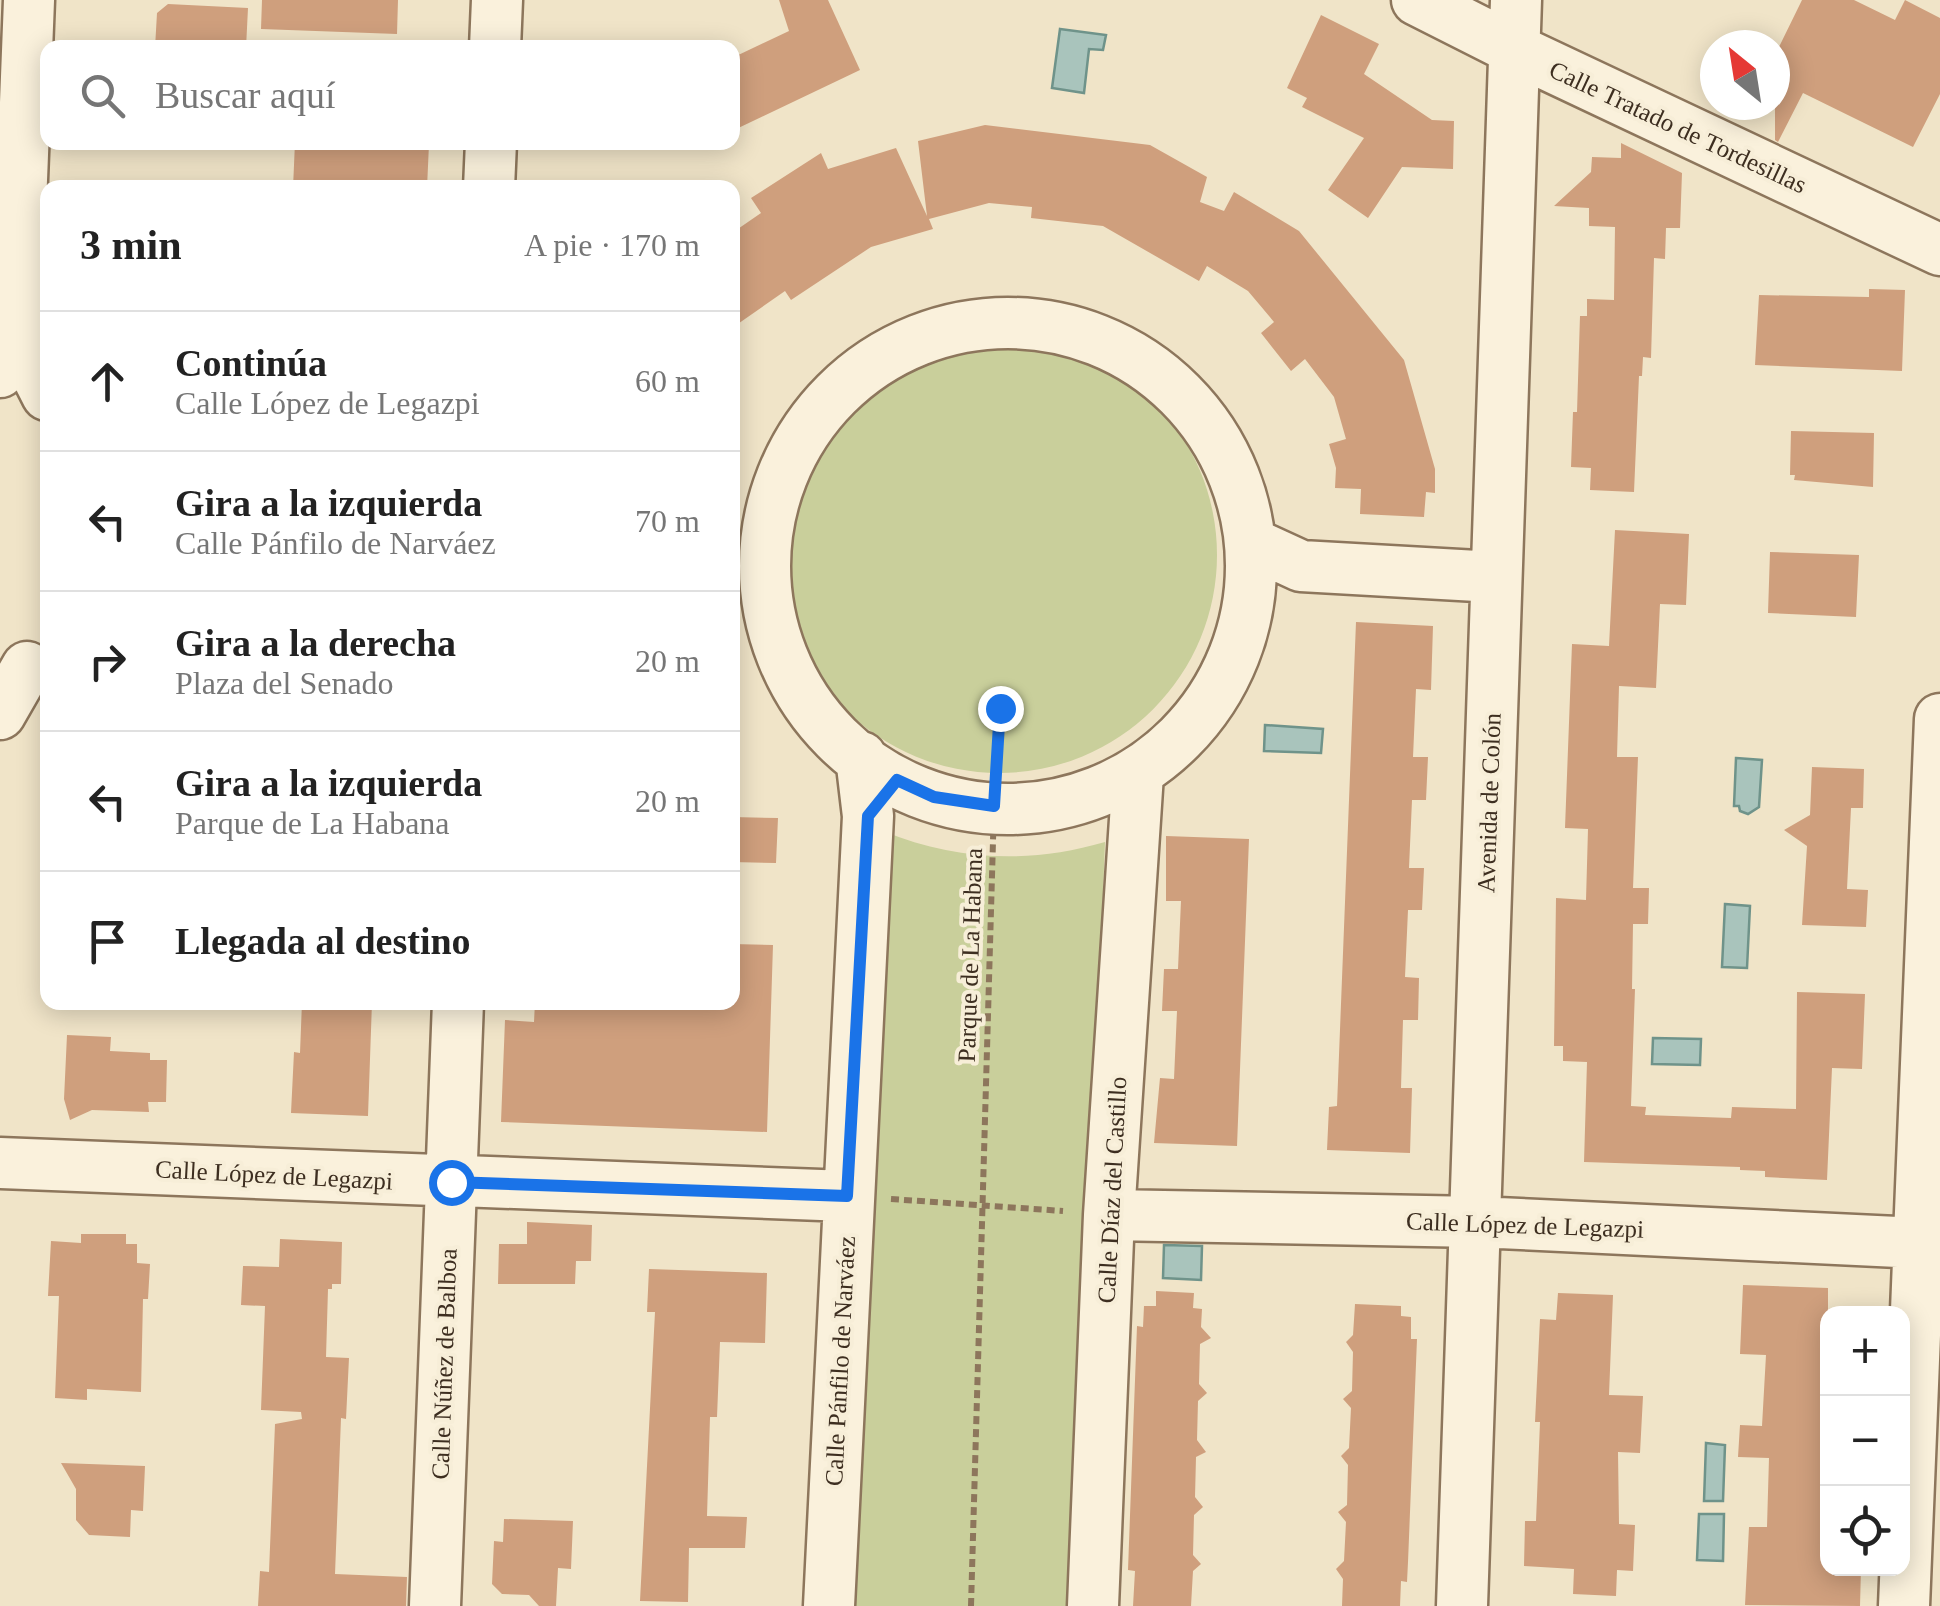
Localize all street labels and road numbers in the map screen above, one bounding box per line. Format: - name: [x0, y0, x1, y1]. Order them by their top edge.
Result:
- street label: Calle Tratado de Tordesillas: [1545, 56, 1811, 198]
- street label: Avenida de Colón: [1472, 712, 1506, 893]
- street label: Parque de La Habana: [953, 847, 987, 1063]
- street label: Calle Díaz del Castillo: [1093, 1076, 1131, 1304]
- street label: Calle López de Legazpi: [154, 1155, 394, 1195]
- street label: Calle López de Legazpi: [1406, 1207, 1644, 1243]
- street label: Calle Pánfilo de Narváez: [820, 1235, 860, 1487]
- street label: Calle Núñez de Balboa: [426, 1248, 462, 1480]

